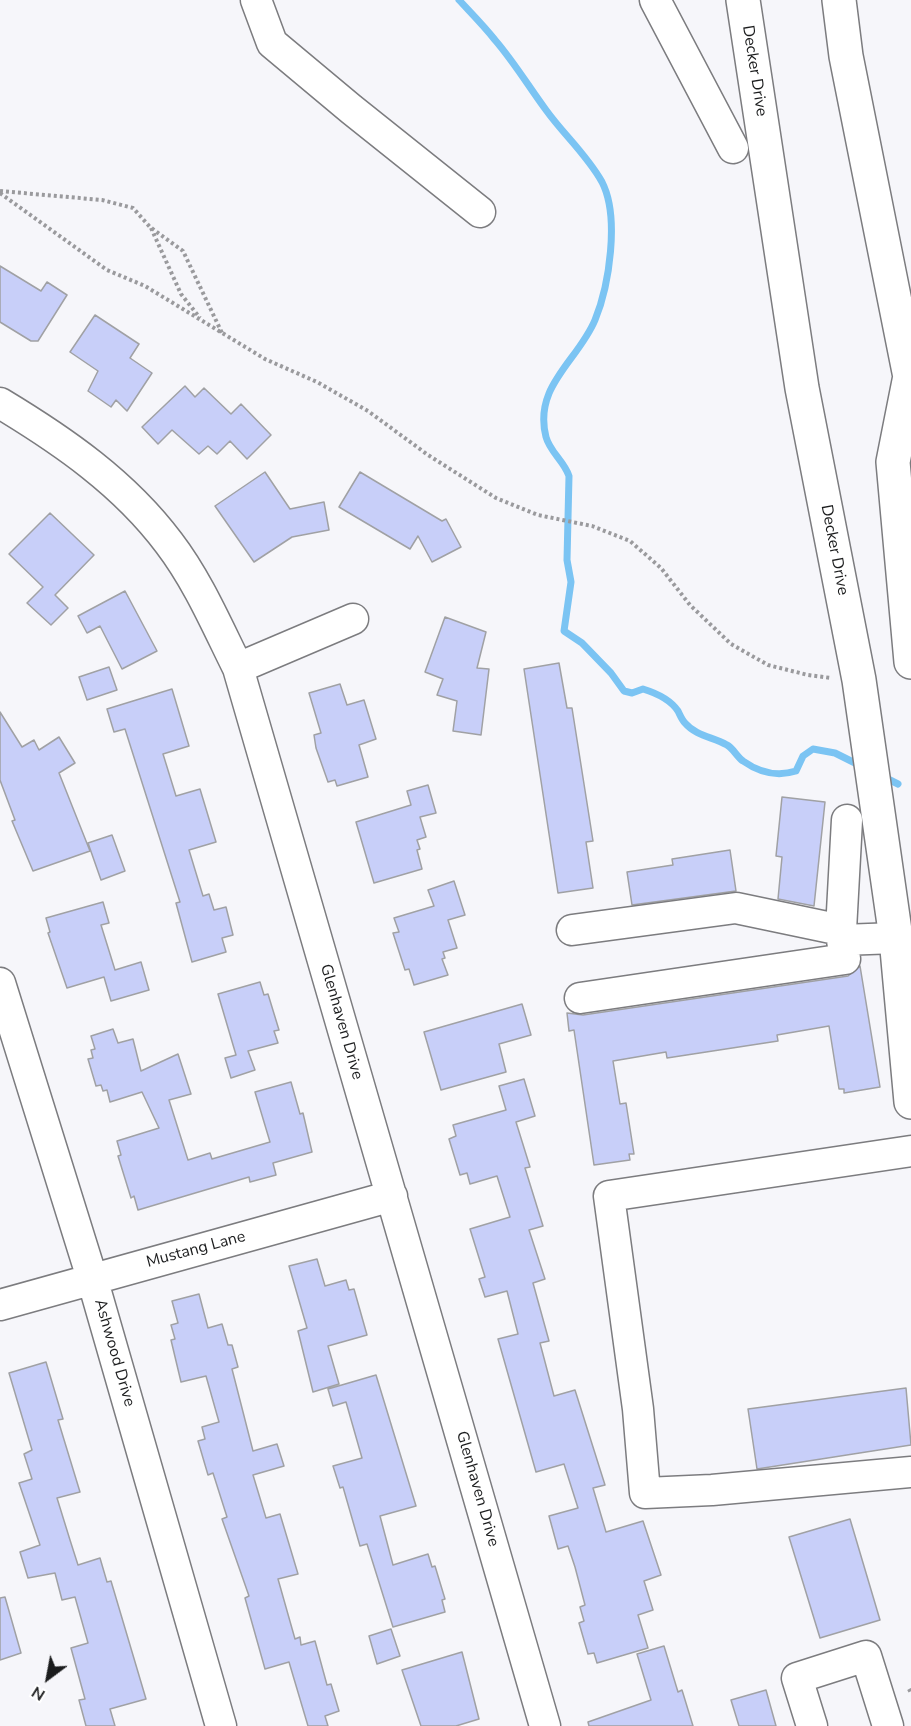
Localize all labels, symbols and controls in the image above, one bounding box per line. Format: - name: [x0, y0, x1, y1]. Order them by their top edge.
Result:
- street label: Decker Drive: [737, 24, 771, 118]
- street label: Decker Drive: [816, 503, 852, 597]
- street label: Glenhaven Drive: [315, 962, 367, 1082]
- street label: Mustang Lane: [144, 1228, 248, 1272]
- street label: Ashwood Drive: [90, 1297, 138, 1409]
- street label: Glenhaven Drive: [451, 1429, 503, 1549]
- north arrow: [18, 1648, 78, 1708]
- text: N: [28, 1681, 49, 1706]

